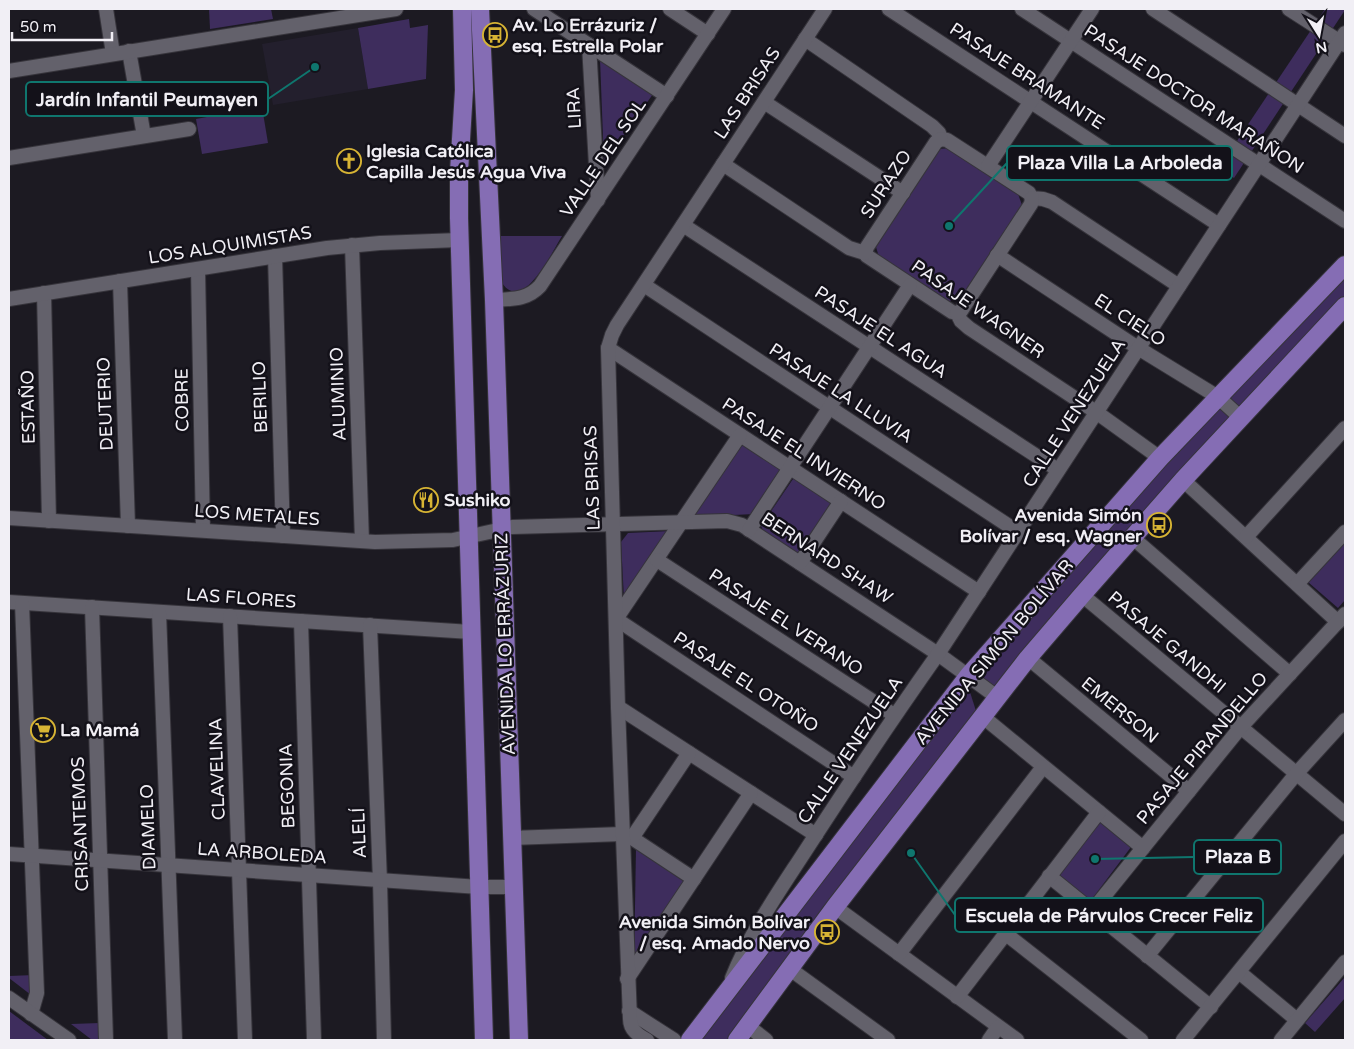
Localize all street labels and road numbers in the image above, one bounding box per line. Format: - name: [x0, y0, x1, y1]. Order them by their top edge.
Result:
- street label: PASAJE BRAMANTE: [945, 18, 1109, 134]
- street label: PASAJE DOCTOR MARAÑON: [1080, 20, 1308, 178]
- street label: LAS BRISAS: [709, 43, 785, 143]
- street label: LIRA: [562, 87, 586, 129]
- street label: VALLE DEL SOL: [555, 94, 651, 221]
- street label: SURAZO: [856, 146, 916, 222]
- street label: LOS ALQUIMISTAS: [147, 221, 313, 269]
- street label: PASAJE WAGNER: [907, 255, 1049, 363]
- street label: PASAJE EL AGUA: [810, 281, 952, 383]
- street label: EL CIELO: [1090, 289, 1170, 351]
- street label: CALLE VENEZUELA: [1018, 335, 1130, 491]
- street label: PASAJE LA LLUVIA: [765, 338, 917, 448]
- street label: ALUMINIO: [325, 347, 351, 441]
- street label: DEUTERIO: [92, 357, 118, 451]
- street label: BERILIO: [248, 361, 272, 433]
- street label: COBRE: [170, 368, 194, 432]
- street label: ESTAÑO: [16, 370, 40, 444]
- street label: PASAJE EL INVIERNO: [718, 393, 890, 515]
- street label: LAS BRISAS: [579, 425, 605, 531]
- street label: LOS METALES: [193, 500, 321, 530]
- street label: BERNARD SHAW: [757, 507, 897, 609]
- street label: AVENIDA LO ERRÁZURIZ: [490, 533, 520, 755]
- street label: AVENIDA SIMÓN BOLÍVAR: [910, 555, 1078, 749]
- street label: PASAJE EL VERANO: [705, 564, 867, 680]
- street label: LAS FLORES: [185, 583, 297, 613]
- street label: PASAJE GANDHI: [1103, 586, 1231, 698]
- street label: PASAJE EL OTOÑO: [669, 627, 823, 737]
- street label: PASAJE PIRANDELLO: [1132, 667, 1272, 829]
- street label: CALLE VENEZUELA: [793, 672, 907, 828]
- street label: EMERSON: [1077, 672, 1163, 748]
- street label: CLAVELINA: [204, 717, 230, 821]
- street label: BEGONIA: [275, 743, 299, 829]
- street label: CRISANTEMOS: [67, 756, 93, 892]
- street label: DIAMELO: [136, 784, 160, 870]
- street label: ALELÍ: [347, 807, 371, 859]
- street label: LA ARBOLEDA: [196, 837, 328, 869]

